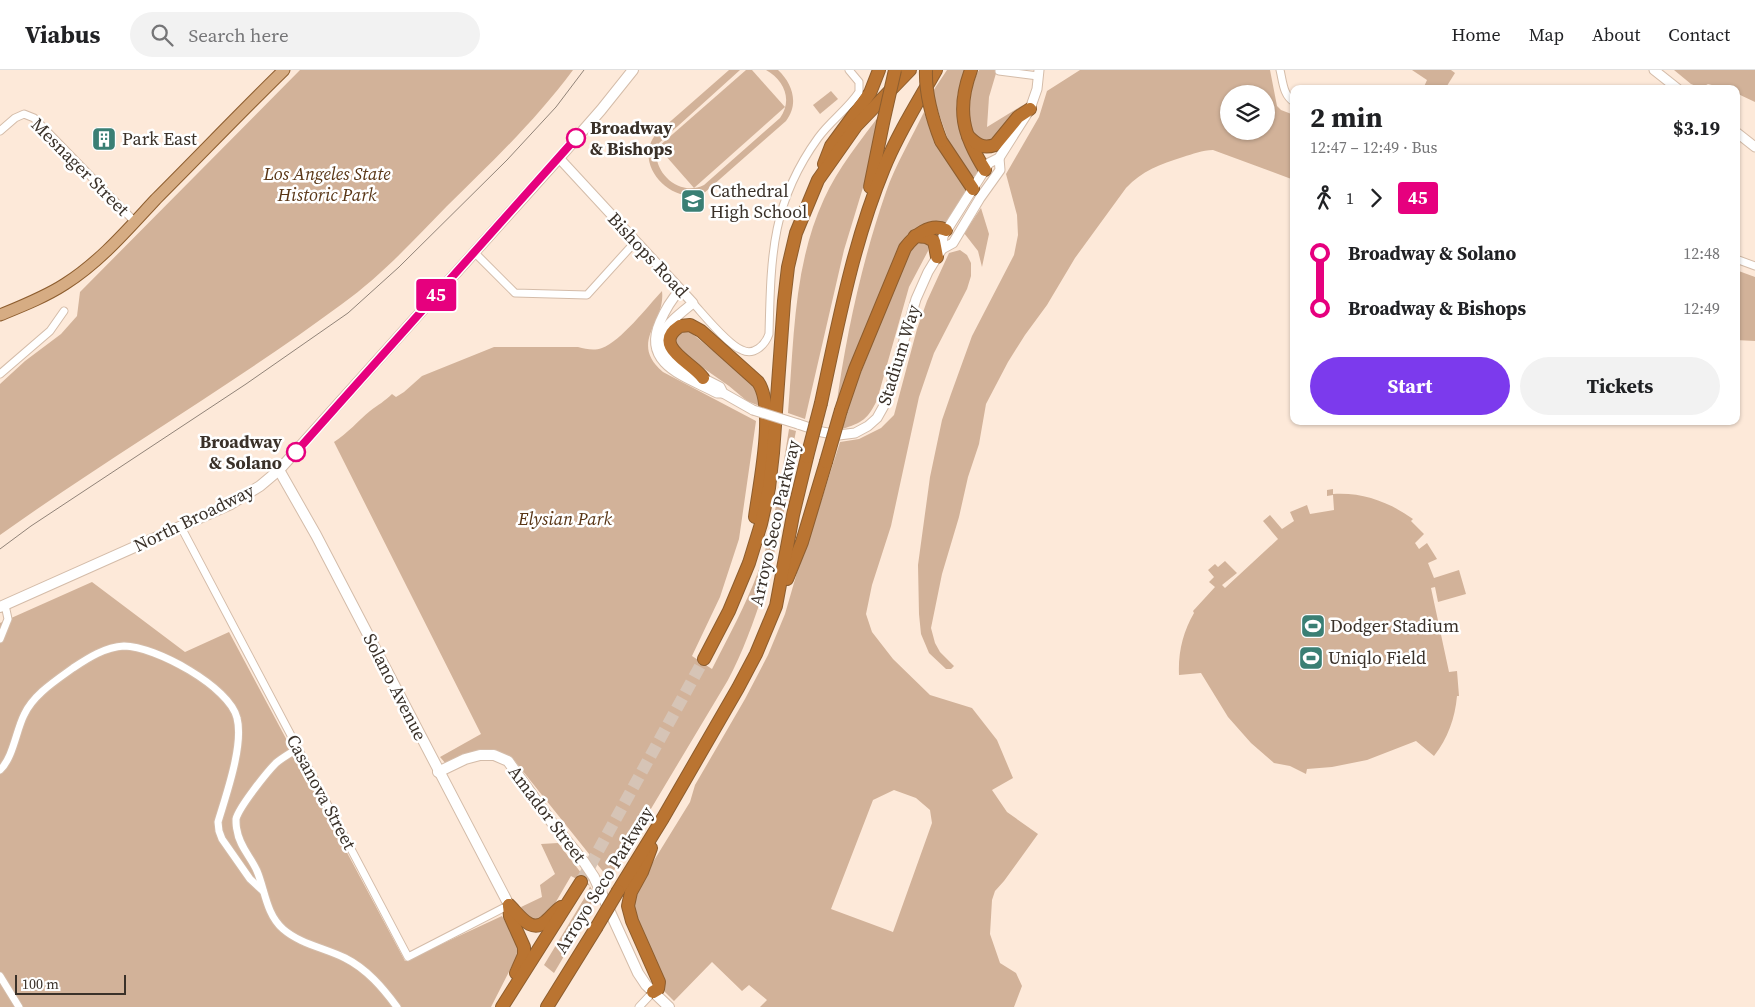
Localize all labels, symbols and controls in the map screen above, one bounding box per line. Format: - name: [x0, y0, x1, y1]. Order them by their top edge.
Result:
- search box: [130, 12, 480, 57]
- text: Viabus: [25, 18, 100, 51]
- icon: search: [148, 21, 176, 49]
- text: Search here: [188, 22, 289, 48]
- text: Home: [1452, 22, 1501, 47]
- text: Map: [1529, 22, 1564, 47]
- text: About: [1592, 22, 1640, 47]
- text: Contact: [1668, 22, 1730, 47]
- map controls: [1220, 85, 1275, 140]
- button: layers: [1220, 85, 1275, 140]
- text: 2 min: [1310, 98, 1383, 136]
- street label: Mesnager Street: [26, 112, 135, 221]
- place label: Broadway & Bishops: [590, 115, 673, 161]
- text: $3.19: [1673, 115, 1720, 141]
- building icon: Park East: [91, 126, 117, 152]
- place label: Park East: [122, 126, 197, 151]
- marker: Broadway & Bishops: [566, 128, 586, 148]
- text: 12:47 – 12:49 · Bus: [1310, 136, 1438, 158]
- park label: Los Angeles State Historic Park: [262, 161, 391, 207]
- place label: Cathedral High School: [710, 178, 807, 224]
- icon: walk: [1310, 184, 1338, 212]
- icon: forward: [1362, 184, 1390, 212]
- text: 45: [1408, 185, 1428, 210]
- text: 1: [1346, 187, 1354, 209]
- school or university icon: Cathedral High School: [680, 188, 706, 214]
- street label: Bishops Road: [602, 207, 694, 303]
- text: Broadway & Solano: [1348, 240, 1516, 266]
- text: 12:48: [1683, 242, 1720, 264]
- line badge: 45: [414, 279, 458, 311]
- text: 45: [426, 282, 446, 307]
- text: Broadway & Bishops: [1348, 295, 1526, 321]
- text: 12:49: [1683, 297, 1720, 319]
- street label: Stadium Way: [871, 301, 926, 408]
- button: Start: [1310, 357, 1510, 415]
- button: Tickets: [1520, 357, 1720, 415]
- place label: Broadway & Solano: [200, 429, 282, 475]
- street label: Arroyo Seco Parkway: [743, 437, 806, 608]
- marker: Broadway & Solano: [286, 442, 306, 462]
- street label: North Broadway: [129, 477, 259, 558]
- park label: Elysian Park: [517, 506, 612, 531]
- sports icon: Dodger Stadium: [1300, 613, 1326, 639]
- place label: Dodger Stadium: [1330, 613, 1459, 638]
- street label: Solano Avenue: [358, 629, 433, 745]
- sports icon: Uniqlo Field: [1298, 645, 1324, 671]
- place label: Uniqlo Field: [1328, 645, 1426, 670]
- street label: Casanova Street: [281, 730, 362, 854]
- street label: Amador Street: [503, 760, 592, 868]
- street label: Arroyo Seco Parkway: [548, 801, 659, 958]
- scale bar: [15, 972, 126, 995]
- text: 100 m: [22, 974, 59, 994]

